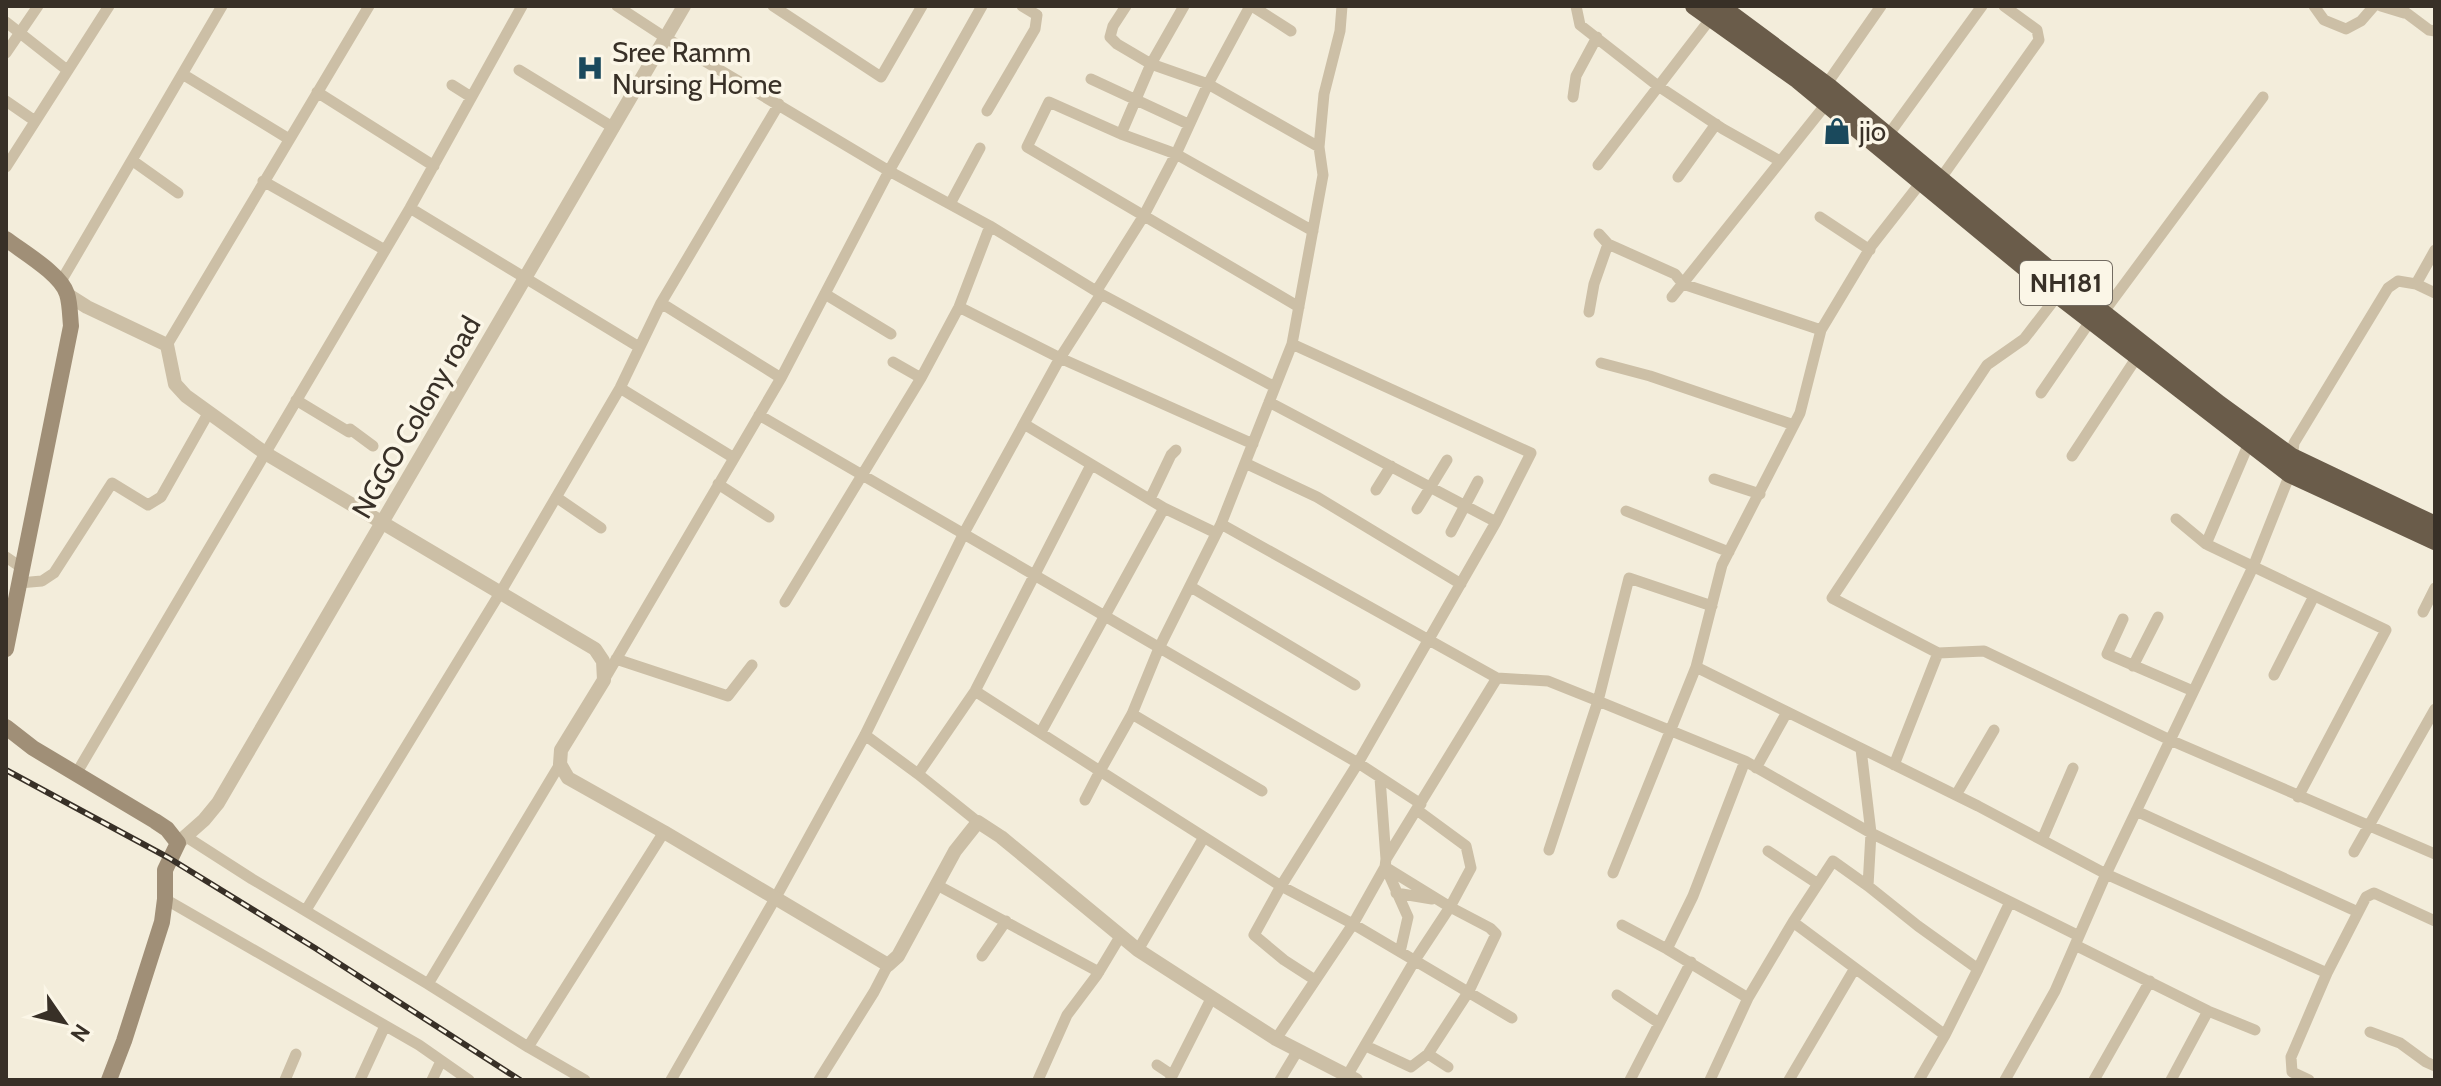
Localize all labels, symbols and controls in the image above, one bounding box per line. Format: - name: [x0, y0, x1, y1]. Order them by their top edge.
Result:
- place label: Sree Ramm Nursing Home: [612, 35, 782, 101]
- hospital icon: Sree Ramm Nursing Home: [575, 53, 605, 83]
- place label: jio: [1858, 114, 1886, 148]
- shop icon: jio: [1822, 116, 1852, 146]
- road number: NH181: [2020, 261, 2112, 305]
- street label: NGGO Colony road: [344, 310, 488, 524]
- north arrow: [24, 982, 104, 1062]
- text: N: [65, 1019, 96, 1047]

